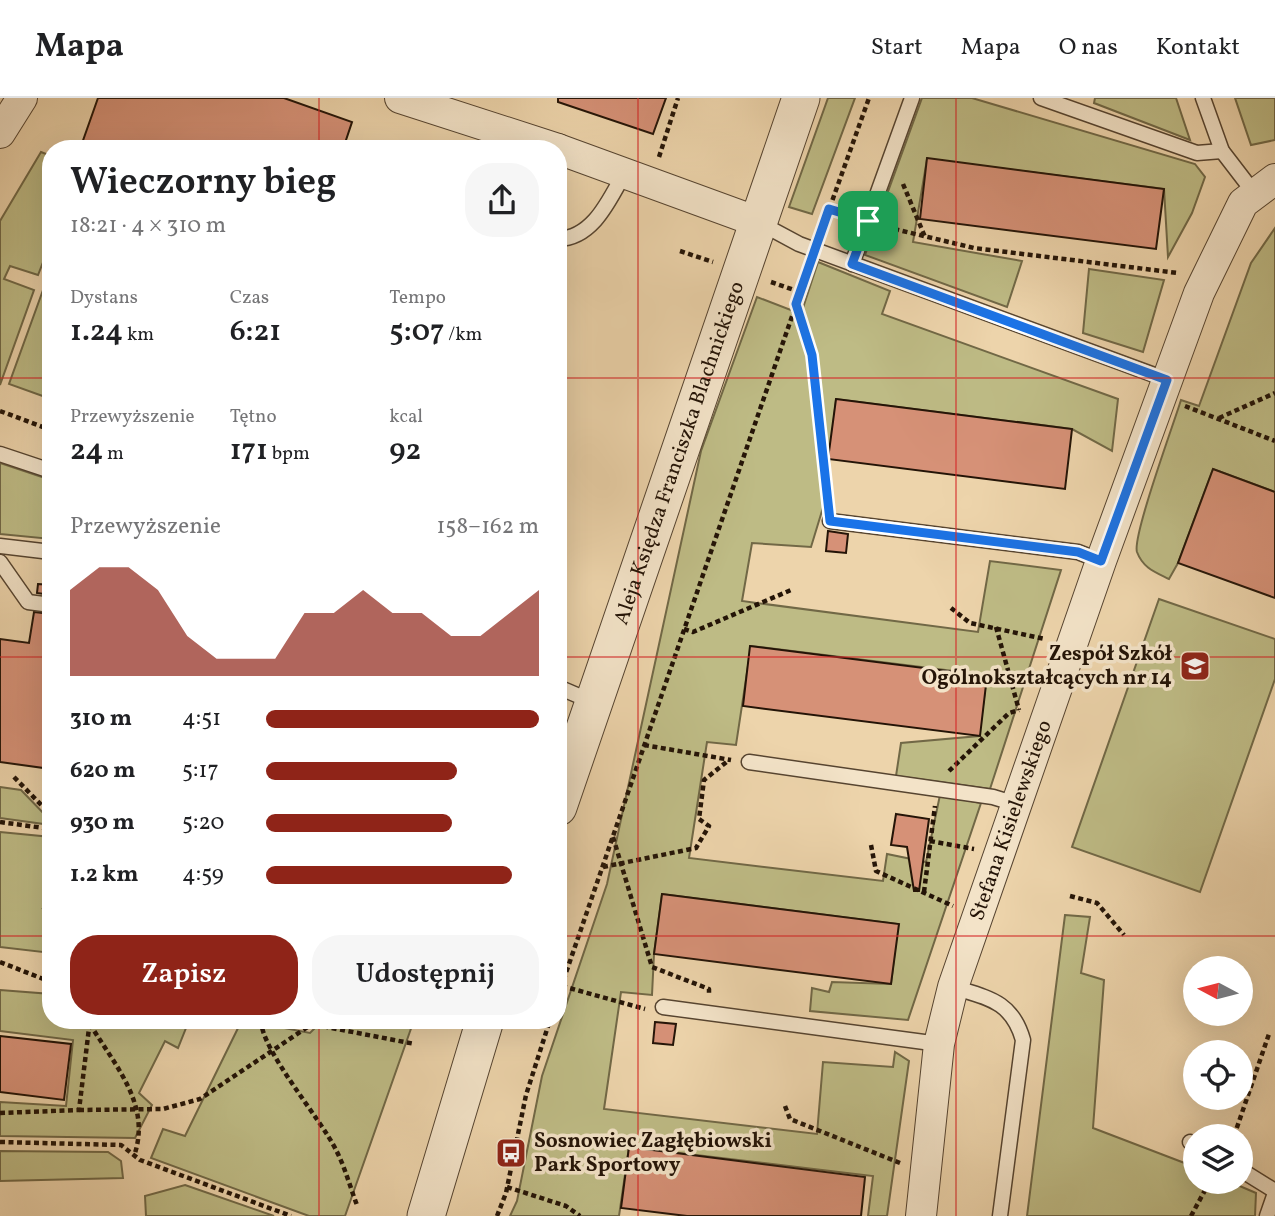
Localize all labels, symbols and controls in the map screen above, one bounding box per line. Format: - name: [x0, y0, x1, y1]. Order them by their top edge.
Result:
- text: Mapa: [35, 25, 124, 71]
- text: Start: [871, 31, 923, 65]
- text: Mapa: [961, 31, 1021, 65]
- text: O nas: [1059, 31, 1118, 65]
- text: Kontakt: [1156, 31, 1240, 65]
- text: Wieczorny bieg: [70, 157, 337, 210]
- button: share: [465, 163, 539, 237]
- pin: [838, 191, 898, 251]
- icon: arrive: [849, 202, 887, 240]
- text: 18:21 · 4 × 310 m: [70, 210, 226, 242]
- street label: Aleja Księdza Franciszka Blachnickiego: [607, 278, 752, 629]
- text: Dystans: [70, 285, 138, 311]
- text: Czas: [230, 285, 269, 311]
- text: Tempo: [389, 285, 446, 311]
- text: 1.24: [70, 311, 123, 353]
- text: 6:21: [230, 311, 281, 353]
- text: 5:07: [389, 311, 444, 353]
- text: km: [123, 322, 154, 348]
- text: /km: [444, 322, 482, 348]
- text: Przewyższenie: [70, 404, 195, 430]
- text: Tętno: [230, 404, 277, 430]
- text: kcal: [389, 404, 423, 430]
- text: 24: [70, 430, 103, 472]
- text: 171: [230, 430, 268, 472]
- text: 92: [389, 430, 421, 472]
- text: m: [103, 441, 124, 467]
- text: bpm: [268, 441, 310, 467]
- text: Przewyższenie: [70, 511, 221, 543]
- text: 158–162 m: [436, 511, 539, 543]
- place label: Zespół Szkół Ogólnokształcących nr 14: [922, 640, 1173, 693]
- school or university icon: Zespół Szkół Ogólnokształcących nr 14: [1178, 649, 1212, 683]
- text: 310 m: [70, 703, 132, 735]
- text: 4:51: [182, 703, 221, 735]
- street label: Stefana Kisielewskiego: [963, 716, 1059, 925]
- text: 620 m: [70, 755, 136, 787]
- text: 5:17: [182, 755, 219, 787]
- text: 930 m: [70, 807, 135, 839]
- text: 5:20: [182, 807, 224, 839]
- text: 1.2 km: [70, 859, 139, 891]
- text: 4:59: [182, 859, 224, 891]
- button: Zapisz: [70, 935, 298, 1015]
- button: Udostępnij: [312, 935, 539, 1015]
- north arrow: [1183, 956, 1253, 1026]
- map controls: [1183, 956, 1253, 1194]
- button: locate: [1183, 1040, 1253, 1110]
- button: layers: [1183, 1124, 1253, 1194]
- place label: Sosnowiec Zagłębiowski Park Sportowy: [534, 1127, 772, 1180]
- bus stop icon: Sosnowiec Zagłębiowski Park Sportowy: [494, 1136, 528, 1170]

